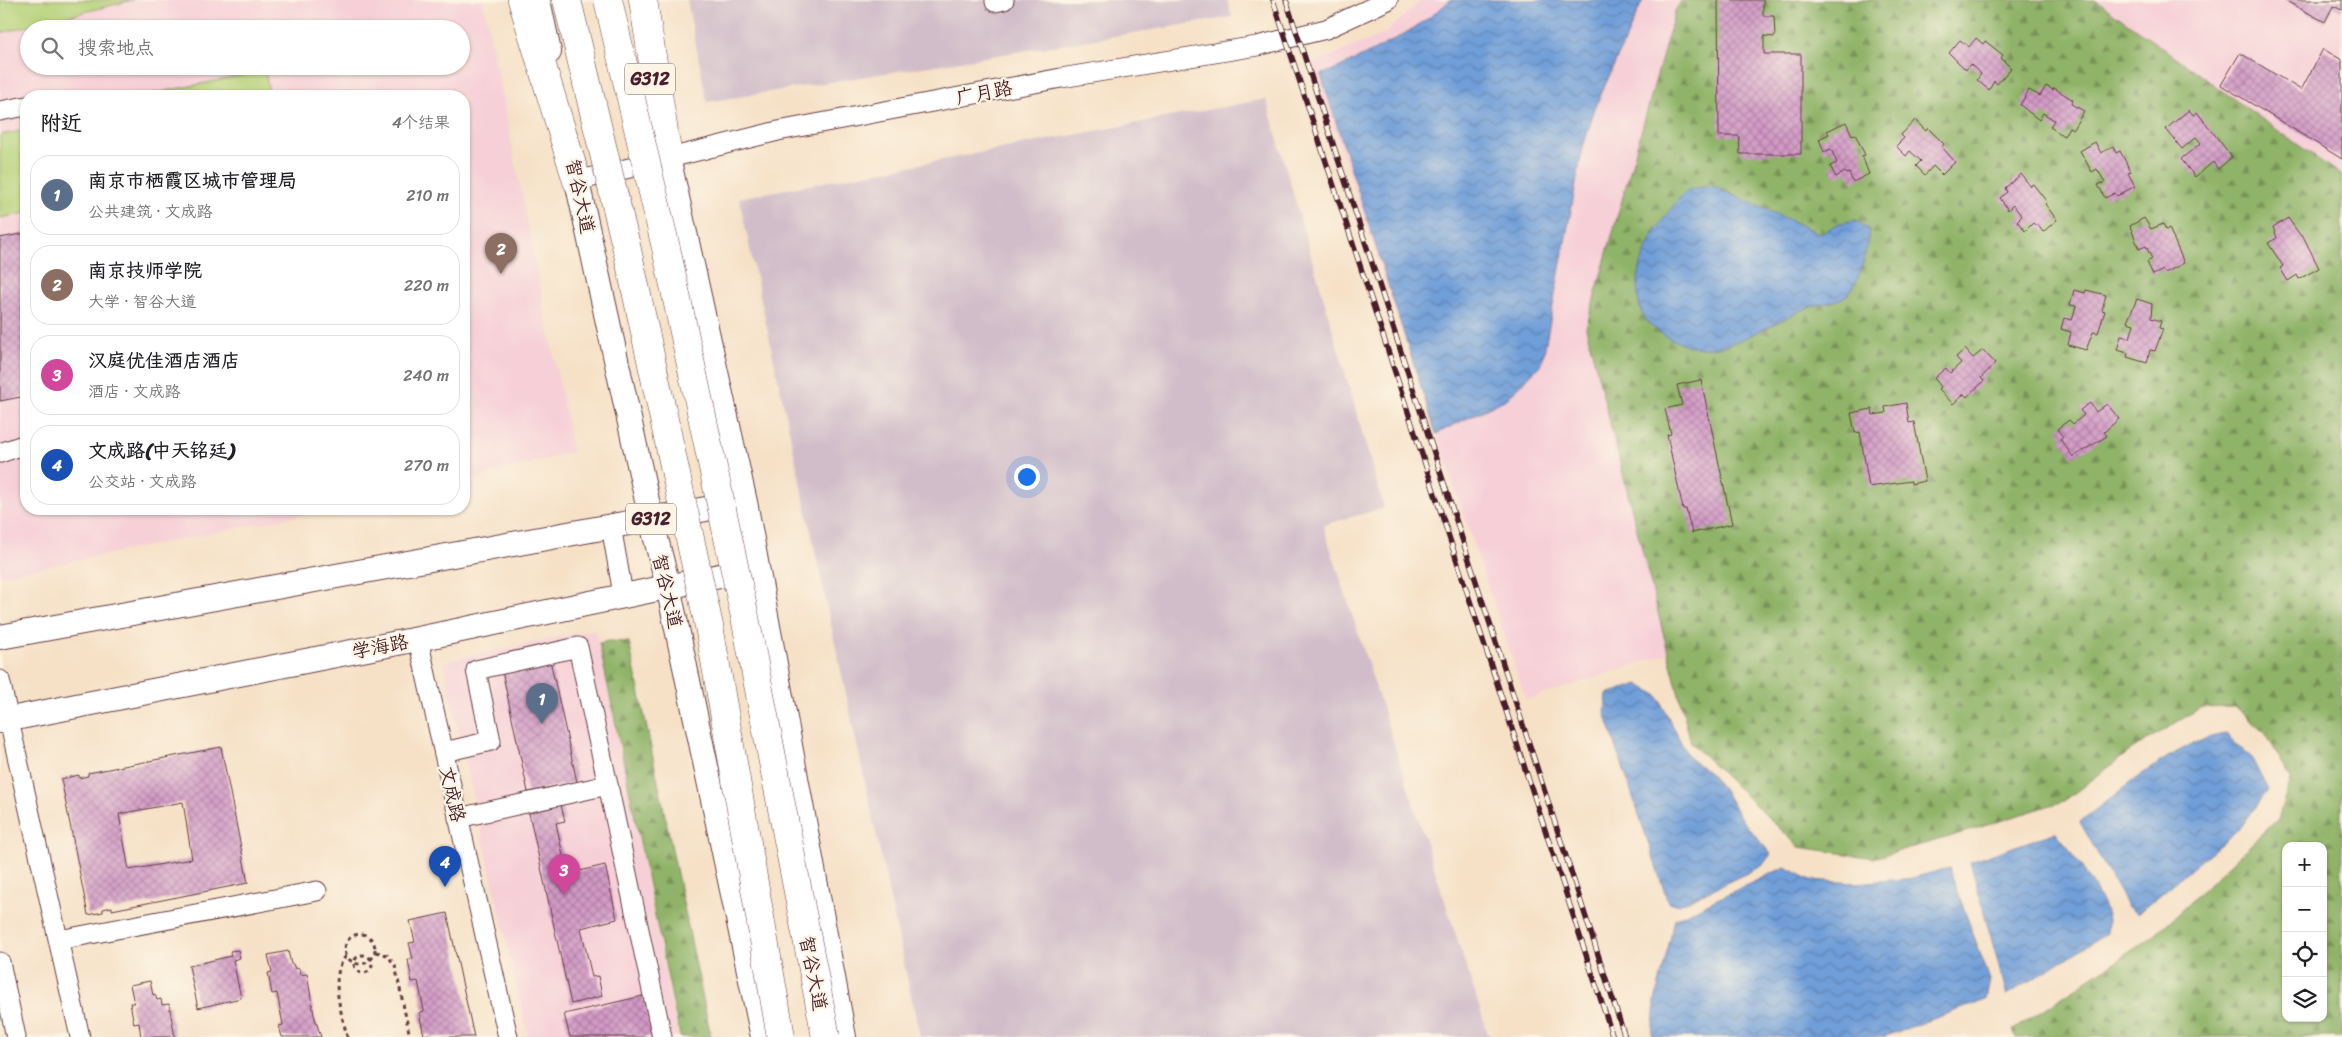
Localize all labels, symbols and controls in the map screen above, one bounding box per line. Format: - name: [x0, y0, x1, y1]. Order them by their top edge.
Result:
- search box: [20, 20, 470, 75]
- text: 搜索地点: [78, 31, 154, 64]
- icon: search: [38, 34, 66, 62]
- road number: G312: [625, 64, 675, 95]
- street label: 广月路: [953, 71, 1015, 114]
- text: 附近: [40, 104, 82, 142]
- text: 4个结果: [392, 108, 450, 137]
- street label: 智谷大道: [556, 155, 605, 237]
- text: 南京市栖霞区城市管理局: [88, 164, 297, 197]
- text: 1: [54, 181, 60, 210]
- text: 210 m: [406, 181, 449, 210]
- text: 公共建筑 · 文成路: [88, 197, 213, 226]
- pin: 2: [485, 233, 517, 274]
- text: 南京技师学院: [88, 254, 202, 287]
- text: 2: [52, 271, 62, 300]
- text: 220 m: [404, 271, 449, 300]
- text: 大学 · 智谷大道: [88, 287, 197, 316]
- text: 汉庭优佳酒店酒店: [88, 344, 240, 377]
- text: 3: [53, 361, 61, 390]
- text: 240 m: [403, 361, 449, 390]
- text: 酒店 · 文成路: [88, 377, 181, 406]
- text: 文成路(中天铭廷): [88, 434, 234, 467]
- text: 4: [52, 451, 62, 480]
- text: 270 m: [404, 451, 449, 480]
- your location: [1014, 464, 1040, 490]
- text: 公交站 · 文成路: [88, 467, 197, 496]
- road number: G312: [626, 504, 676, 534]
- street label: 智谷大道: [643, 550, 692, 632]
- street label: 学海路: [349, 625, 411, 668]
- pin: 1: [526, 683, 558, 724]
- street label: 文成路: [430, 763, 475, 826]
- map controls: [2282, 842, 2327, 1022]
- button: +: [2282, 842, 2327, 887]
- pin: 4: [429, 846, 461, 887]
- pin: 3: [548, 854, 580, 895]
- button: −: [2282, 887, 2327, 932]
- button: locate: [2282, 932, 2327, 977]
- street label: 智谷大道: [790, 933, 837, 1014]
- button: layers: [2282, 977, 2327, 1022]

